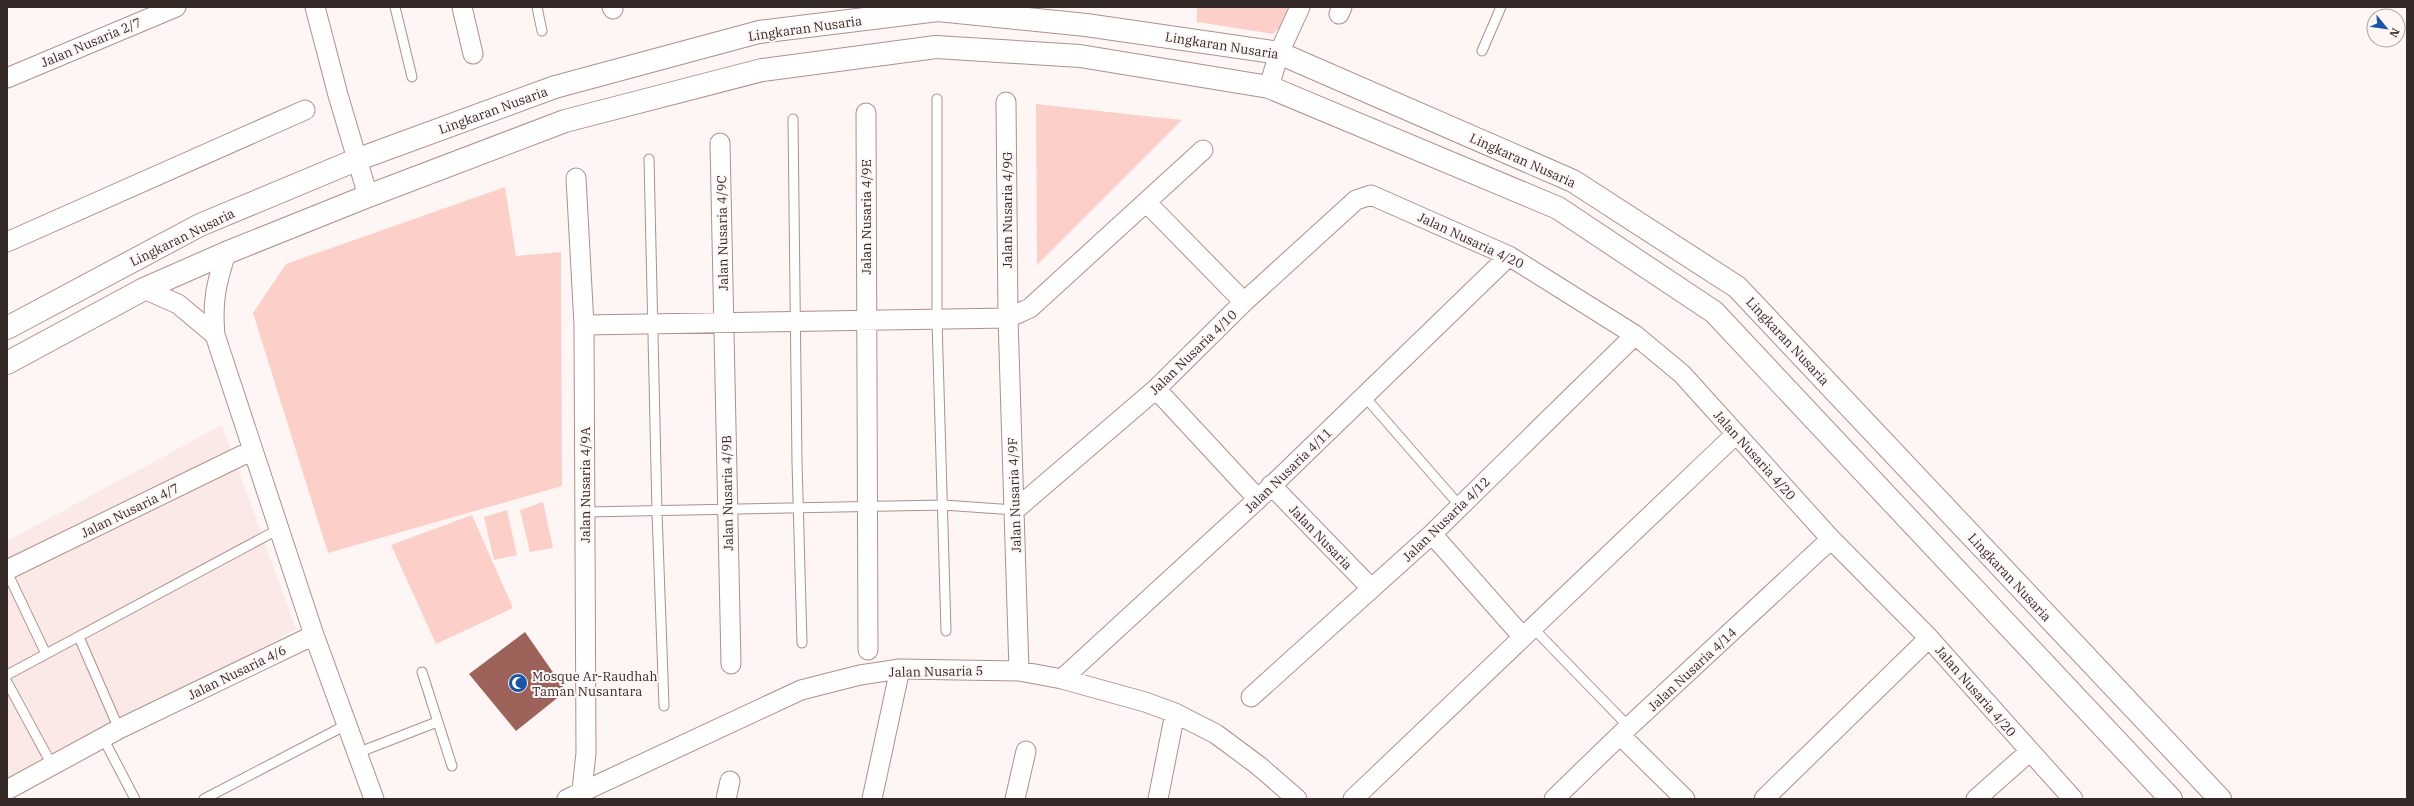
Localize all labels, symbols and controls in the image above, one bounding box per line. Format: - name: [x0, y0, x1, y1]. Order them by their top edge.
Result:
- north arrow: [2366, 8, 2406, 48]
- street label: Lingkaran Nusaria: [747, 12, 863, 45]
- street label: Jalan Nusaria 2/7: [39, 14, 144, 71]
- text: N: [2386, 26, 2403, 40]
- street label: Lingkaran Nusaria: [1164, 28, 1280, 63]
- street label: Lingkaran Nusaria: [436, 83, 550, 138]
- street label: Lingkaran Nusaria: [1467, 129, 1579, 192]
- street label: Jalan Nusaria 4/9G: [999, 152, 1016, 268]
- street label: Jalan Nusaria 4/9E: [858, 159, 875, 275]
- street label: Jalan Nusaria 4/9C: [713, 175, 732, 291]
- street label: Lingkaran Nusaria: [127, 205, 237, 270]
- street label: Jalan Nusaria 4/20: [1415, 208, 1527, 273]
- street label: Lingkaran Nusaria: [1742, 294, 1833, 389]
- street label: Jalan Nusaria 4/10: [1146, 306, 1241, 398]
- street label: Jalan Nusaria 4/20: [1710, 407, 1800, 504]
- street label: Jalan Nusaria 4/11: [1241, 424, 1336, 516]
- street label: Jalan Nusaria 4/9A: [577, 427, 594, 543]
- street label: Jalan Nusaria 4/9B: [718, 435, 737, 551]
- street label: Jalan Nusaria 4/9F: [1004, 437, 1025, 553]
- street label: Jalan Nusaria 4/12: [1399, 473, 1494, 565]
- street label: Jalan Nusaria 4/7: [78, 479, 182, 542]
- street label: Jalan Nusaria: [1285, 501, 1356, 573]
- street label: Lingkaran Nusaria: [1964, 530, 2055, 625]
- street label: Jalan Nusaria 4/14: [1644, 624, 1740, 715]
- street label: Jalan Nusaria 4/6: [185, 641, 289, 704]
- street label: Jalan Nusaria 4/20: [1931, 642, 2020, 740]
- street label: Jalan Nusaria 5: [889, 662, 983, 681]
- place label: Mosque Ar-Raudhah Taman Nusantara: [532, 668, 658, 700]
- mosque icon: Mosque Ar-Raudhah Taman Nusantara: [507, 672, 529, 694]

